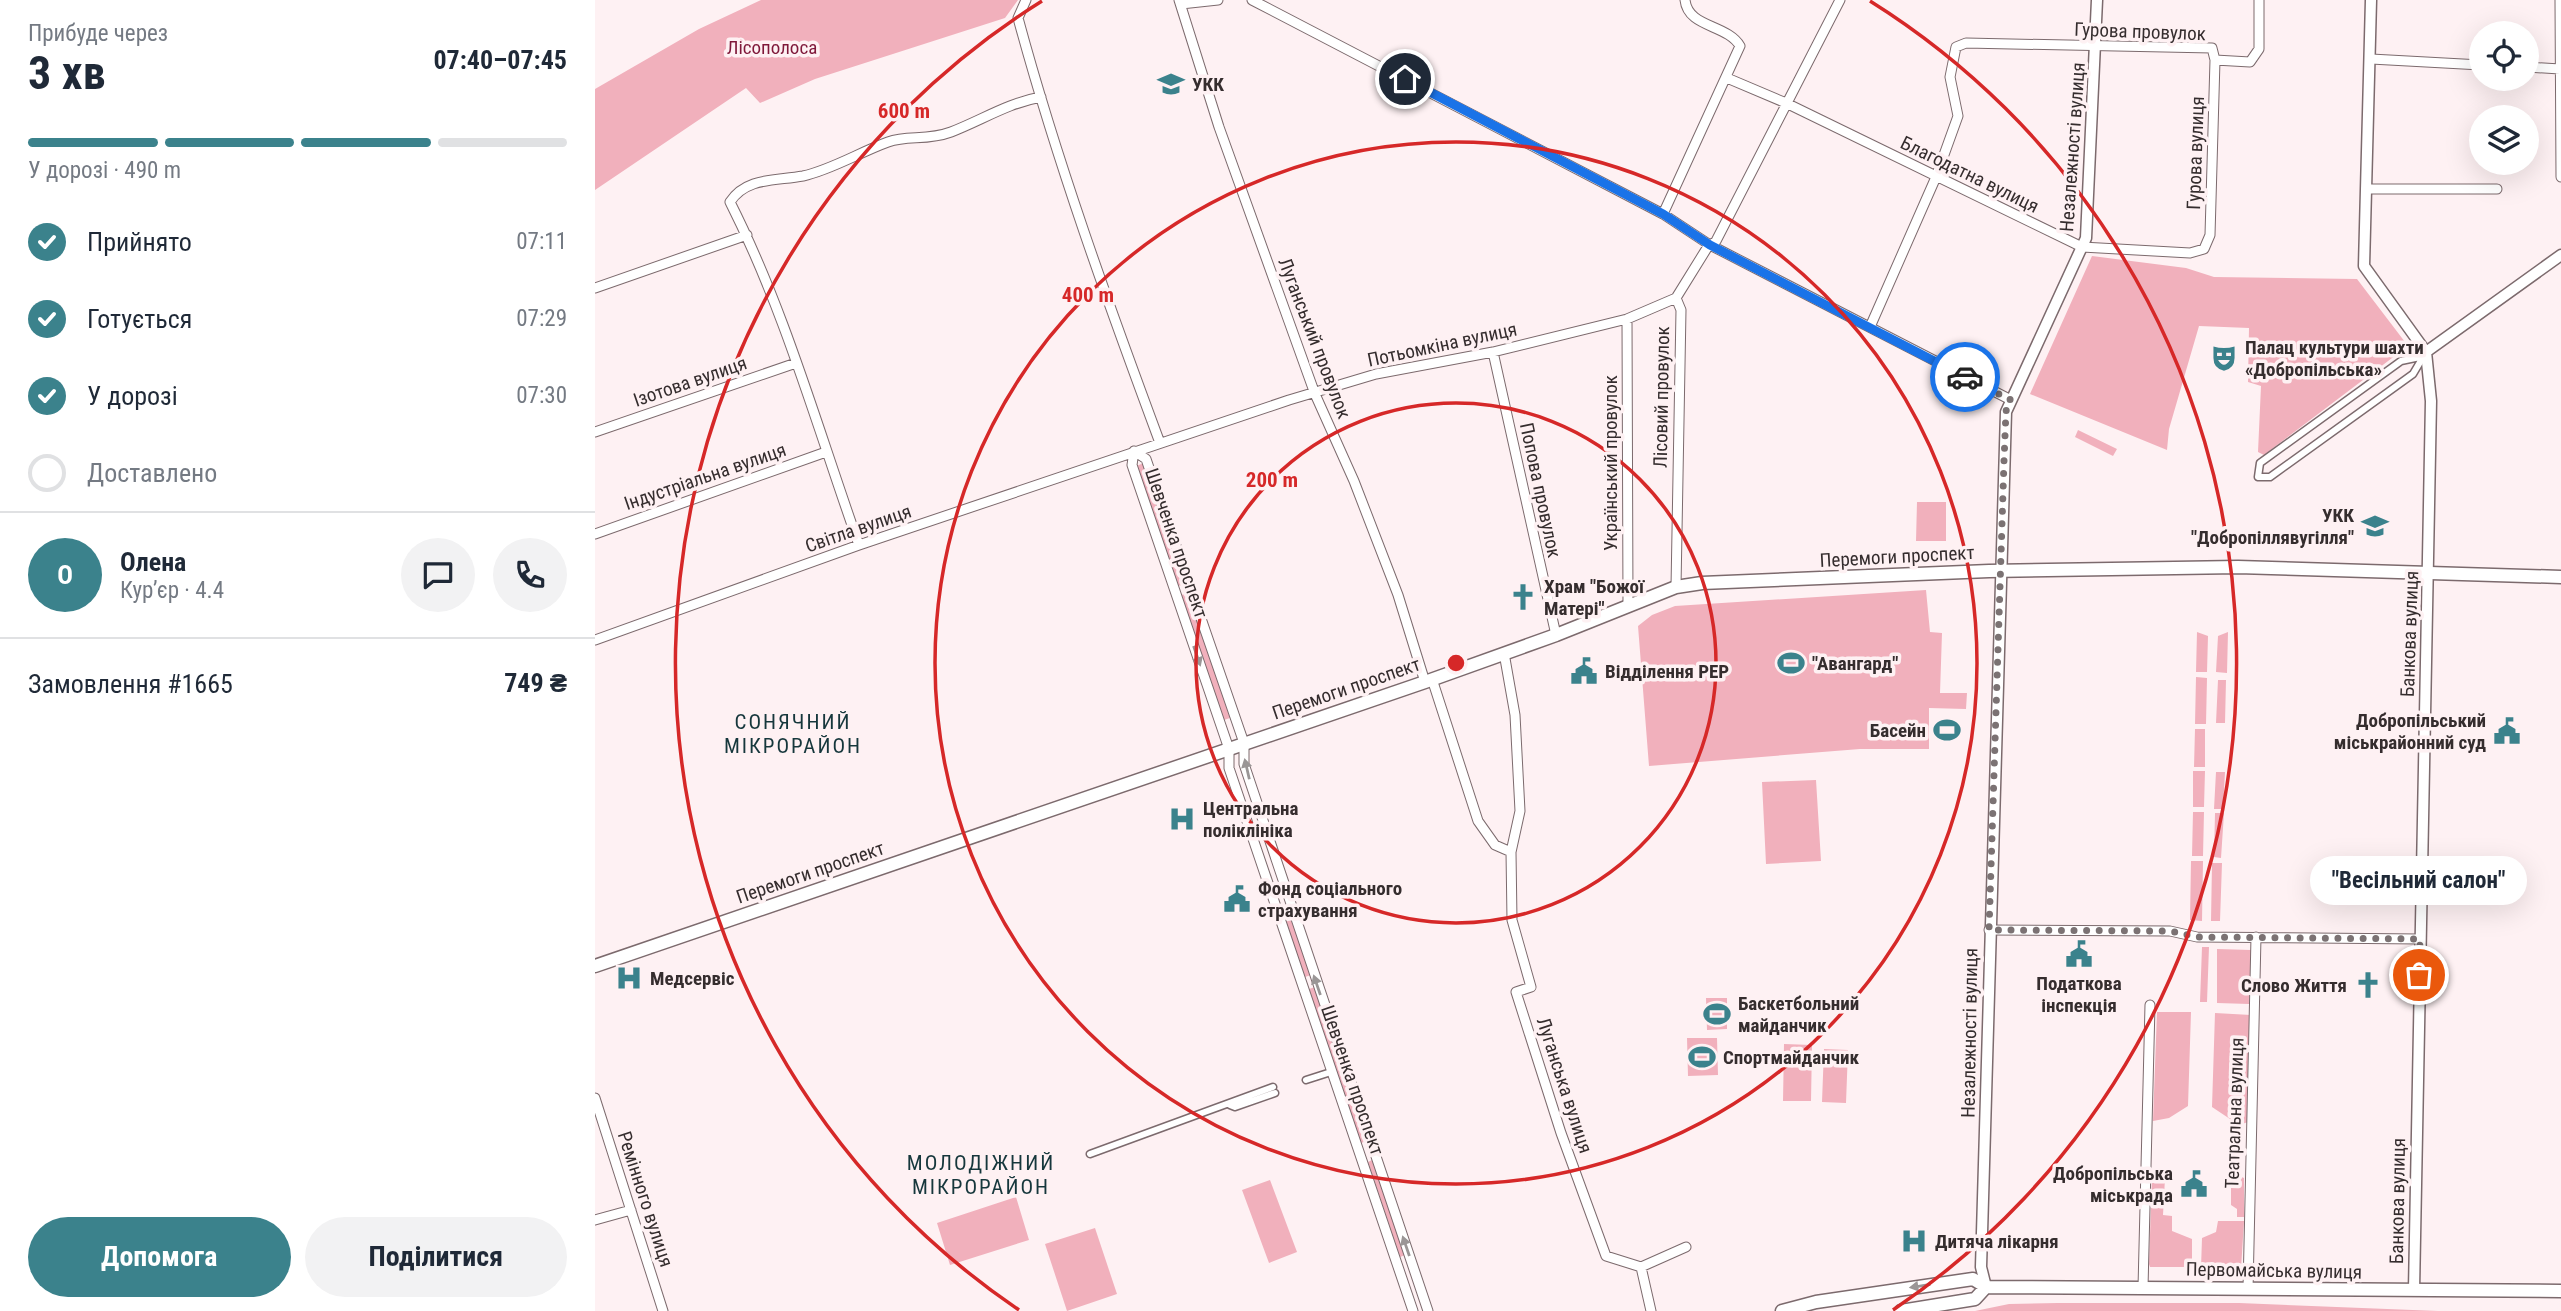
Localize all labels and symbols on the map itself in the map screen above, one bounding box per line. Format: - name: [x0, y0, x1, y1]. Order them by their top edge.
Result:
- street label: Гурова провулок: [2074, 18, 2206, 45]
- park label: Лісополоса: [727, 36, 817, 59]
- pin: [1375, 49, 1435, 109]
- street label: Незалежності вулиця: [2055, 62, 2090, 233]
- school or university icon: УКК: [1156, 69, 1186, 99]
- place label: УКК: [1192, 73, 1224, 96]
- street label: Гурова вулиця: [2182, 96, 2209, 210]
- text: 600 m: [878, 99, 930, 123]
- street label: Благодатна вулиця: [1897, 131, 2043, 218]
- street label: Луганський провулок: [1273, 255, 1356, 422]
- text: 400 m: [1062, 283, 1114, 307]
- street label: Потьомкіна вулиця: [1365, 317, 1519, 372]
- street label: Лісовий провулок: [1649, 326, 1674, 468]
- place label: Палац культури шахти «Добропільська»: [2245, 336, 2424, 381]
- courier: [1930, 342, 2000, 412]
- theatre icon: Палац культури шахти «Добропільська»: [2209, 343, 2239, 373]
- street label: Ізотова вулиця: [630, 351, 750, 412]
- street label: Український провулок: [1599, 375, 1622, 551]
- street label: Попова провулок: [1515, 420, 1566, 560]
- street label: Індустріальна вулиця: [621, 438, 789, 515]
- street label: Шевченка проспект: [1140, 465, 1213, 621]
- text: 200 m: [1246, 468, 1298, 492]
- street label: Світла вулиця: [802, 500, 914, 557]
- place label: УКК "Добропіллявугілля": [2191, 504, 2354, 549]
- school or university icon: УКК "Добропіллявугілля": [2360, 511, 2390, 541]
- street label: Перемоги проспект: [1819, 541, 1975, 572]
- street label: Банкова вулиця: [2396, 570, 2423, 698]
- place label: Храм "Божої Матері": [1544, 575, 1646, 620]
- church icon: Храм "Божої Матері": [1508, 582, 1538, 612]
- one-way arrow: [1192, 645, 1203, 666]
- sports icon: "Авангард": [1776, 648, 1806, 678]
- centre of rings: [1444, 651, 1468, 675]
- street label: Перемоги проспект: [1269, 652, 1423, 725]
- place label: "Авангард": [1812, 652, 1898, 675]
- public building icon: Відділення РЕР: [1569, 656, 1599, 686]
- place label: Відділення РЕР: [1605, 660, 1729, 683]
- place label: Добропільський міськрайонний суд: [2334, 709, 2486, 754]
- district label: СОНЯЧНИЙ МІКРОРАЙОН: [724, 710, 862, 758]
- sports icon: Басейн: [1932, 715, 1962, 745]
- public building icon: Добропільський міськрайонний суд: [2492, 716, 2522, 746]
- place label: Басейн: [1870, 719, 1926, 742]
- one-way arrow: [1241, 757, 1252, 779]
- place label: Центральна поліклініка: [1203, 797, 1299, 842]
- hospital icon: Центральна поліклініка: [1167, 804, 1197, 834]
- street label: Перемоги проспект: [733, 836, 887, 909]
- callout: "Весільний салон": [2311, 856, 2527, 905]
- place label: Фонд соціального страхування: [1258, 877, 1402, 922]
- public building icon: Фонд соціального страхування: [1222, 884, 1252, 914]
- public building icon: Податкова інспекція: [2064, 939, 2094, 969]
- pin: [2389, 945, 2449, 1005]
- street label: Незалежності вулиця: [1957, 948, 1982, 1118]
- hospital icon: Медсервіс: [614, 963, 644, 993]
- place label: Медсервіс: [650, 967, 735, 990]
- church icon: Слово Життя: [2353, 970, 2383, 1000]
- place label: Податкова інспекція: [2036, 972, 2122, 1017]
- one-way arrow: [1311, 974, 1322, 995]
- place label: Слово Життя: [2241, 974, 2347, 997]
- place label: Баскетбольний майданчик: [1738, 992, 1859, 1037]
- sports icon: Баскетбольний майданчик: [1702, 999, 1732, 1029]
- street label: Шевченка проспект: [1316, 1002, 1389, 1158]
- street label: Луганська вулиця: [1532, 1014, 1597, 1156]
- street label: Театральна вулиця: [2220, 1037, 2249, 1189]
- sports icon: Спортмайданчик: [1687, 1042, 1717, 1072]
- place label: Спортмайданчик: [1723, 1046, 1859, 1069]
- street label: Ремінного вулиця: [613, 1128, 678, 1270]
- street label: Банкова вулиця: [2385, 1138, 2410, 1264]
- district label: МОЛОДІЖНИЙ МІКРОРАЙОН: [907, 1151, 1055, 1199]
- place label: Добропільська міськрада: [2053, 1162, 2173, 1207]
- public building icon: Добропільська міськрада: [2179, 1169, 2209, 1199]
- hospital icon: Дитяча лікарня: [1899, 1226, 1929, 1256]
- place label: Дитяча лікарня: [1935, 1230, 2059, 1253]
- one-way arrow: [1400, 1236, 1411, 1257]
- street label: Первомайська вулиця: [2186, 1257, 2362, 1284]
- one-way arrow: [1909, 1281, 1931, 1292]

